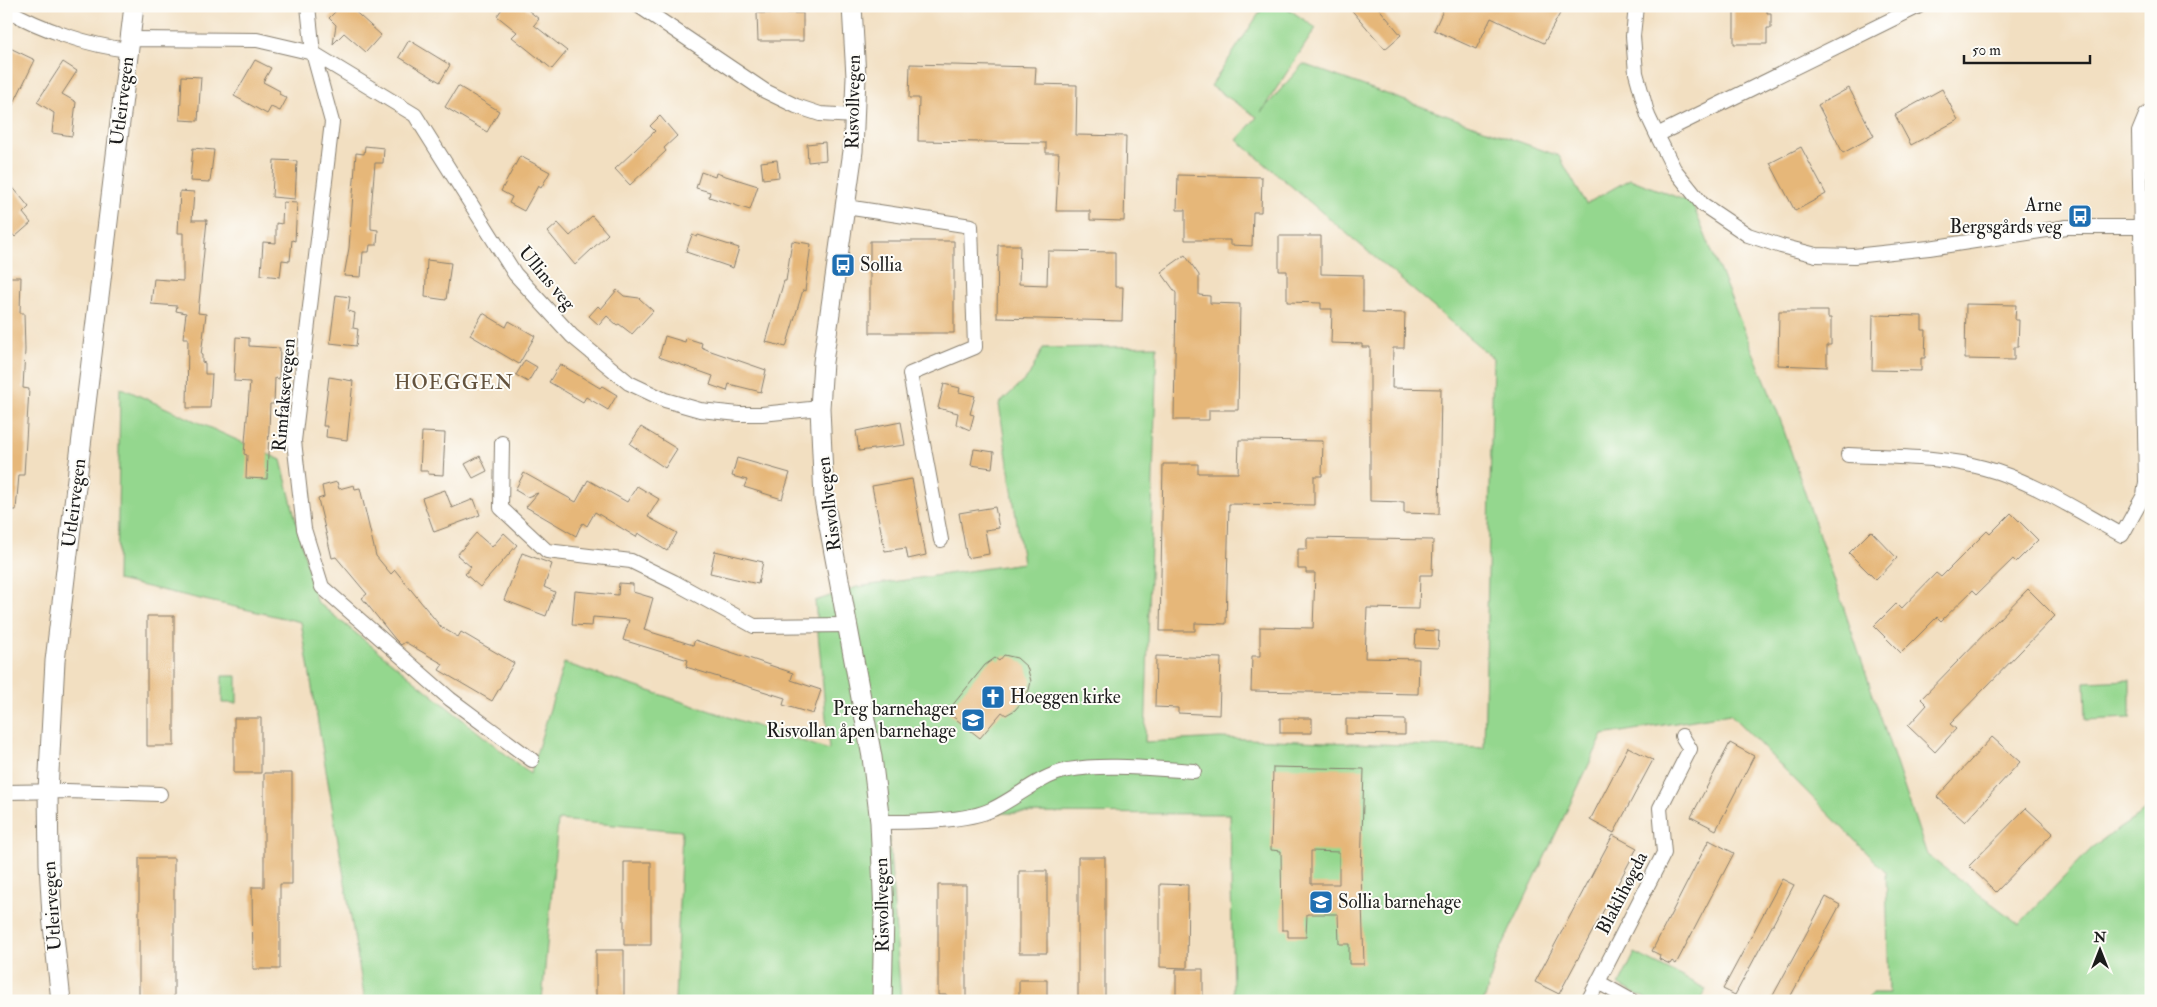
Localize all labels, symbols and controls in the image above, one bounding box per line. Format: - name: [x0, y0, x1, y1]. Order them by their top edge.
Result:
- scale bar: [1964, 32, 2091, 64]
- text: 50 m: [1972, 41, 2001, 60]
- street label: Risvollvegen: [840, 54, 866, 150]
- street label: Utleirvegen: [105, 55, 139, 147]
- place label: Arne Bergsgårds veg: [1949, 193, 2063, 239]
- bus stop icon: Arne Bergsgårds veg: [2067, 203, 2093, 229]
- street label: Ullins veg: [513, 241, 581, 315]
- bus stop icon: Sollia: [830, 252, 856, 278]
- place label: Sollia: [860, 253, 902, 277]
- street label: Rimfaksevegen: [267, 337, 301, 453]
- district label: HOEGGEN: [394, 370, 514, 395]
- street label: Risvollvegen: [811, 455, 847, 553]
- street label: Utleirvegen: [57, 457, 91, 549]
- church icon: Hoeggen kirke: [980, 684, 1006, 710]
- place label: Hoeggen kirke: [1010, 685, 1121, 709]
- place label: Preg barnehager Risvollan åpen barnehage: [766, 697, 956, 744]
- school or university icon: Preg barnehager Risvollan åpen barnehage: [960, 707, 986, 733]
- street label: Blaklihøgda: [1591, 847, 1653, 938]
- street label: Risvollvegen: [869, 857, 895, 953]
- street label: Utleirvegen: [37, 860, 67, 952]
- school or university icon: Sollia barnehage: [1308, 889, 1334, 915]
- place label: Sollia barnehage: [1338, 890, 1461, 914]
- north arrow: [2074, 924, 2124, 974]
- text: N: [2093, 929, 2107, 946]

